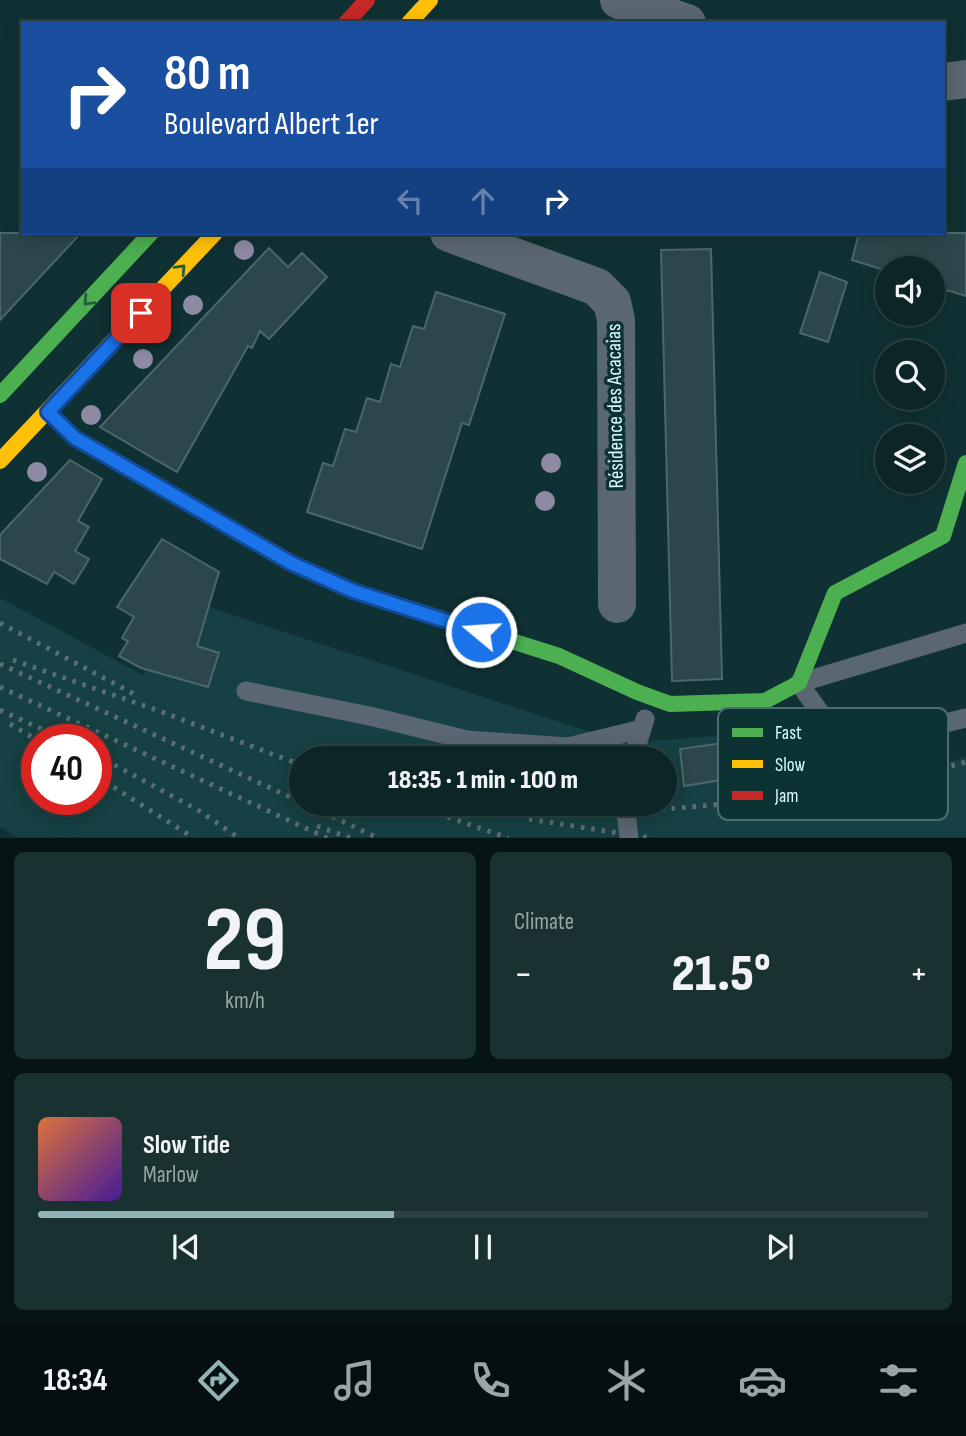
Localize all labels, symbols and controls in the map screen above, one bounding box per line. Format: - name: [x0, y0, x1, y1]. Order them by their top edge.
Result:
- text: 80 m: [164, 45, 251, 104]
- icon: right: [49, 49, 140, 140]
- text: Boulevard Albert 1er: [164, 105, 379, 144]
- icon: left: [391, 182, 429, 220]
- icon: ahead: [464, 182, 502, 220]
- icon: right: [537, 182, 575, 220]
- map controls: [875, 256, 945, 494]
- button: sound: [875, 256, 945, 326]
- one-way arrow: [173, 264, 186, 277]
- pin: [111, 283, 171, 343]
- one-way arrow: [83, 293, 96, 306]
- icon: arrive: [122, 294, 160, 332]
- street label: Résidence des Acacaias: [601, 323, 629, 489]
- button: search: [875, 340, 945, 410]
- button: layers: [875, 424, 945, 494]
- position arrow: [444, 595, 518, 669]
- legend: [718, 708, 948, 820]
- text: Fast: [775, 722, 802, 745]
- speed limit sign: 40: [21, 724, 112, 815]
- text: Slow: [775, 754, 805, 777]
- text: 18:35 · 1 min · 100 m: [388, 765, 578, 796]
- text: Jam: [774, 785, 798, 808]
- text: 29: [204, 887, 287, 996]
- text: Climate: [514, 908, 574, 936]
- text: 21.5°: [671, 943, 771, 1006]
- text: −: [514, 952, 533, 997]
- text: +: [909, 952, 928, 997]
- text: km/h: [225, 987, 265, 1015]
- text: Slow Tide: [143, 1130, 230, 1161]
- text: Marlow: [143, 1161, 199, 1189]
- icon: previous: [167, 1228, 205, 1266]
- icon: pause: [464, 1228, 502, 1266]
- icon: next: [761, 1228, 799, 1266]
- icon: directions: [194, 1356, 243, 1405]
- icon: music: [330, 1356, 379, 1405]
- icon: phone: [466, 1356, 515, 1405]
- icon: climate: [602, 1356, 651, 1405]
- icon: car: [738, 1356, 787, 1405]
- icon: filters: [874, 1356, 923, 1405]
- text: 18:34: [43, 1361, 107, 1400]

